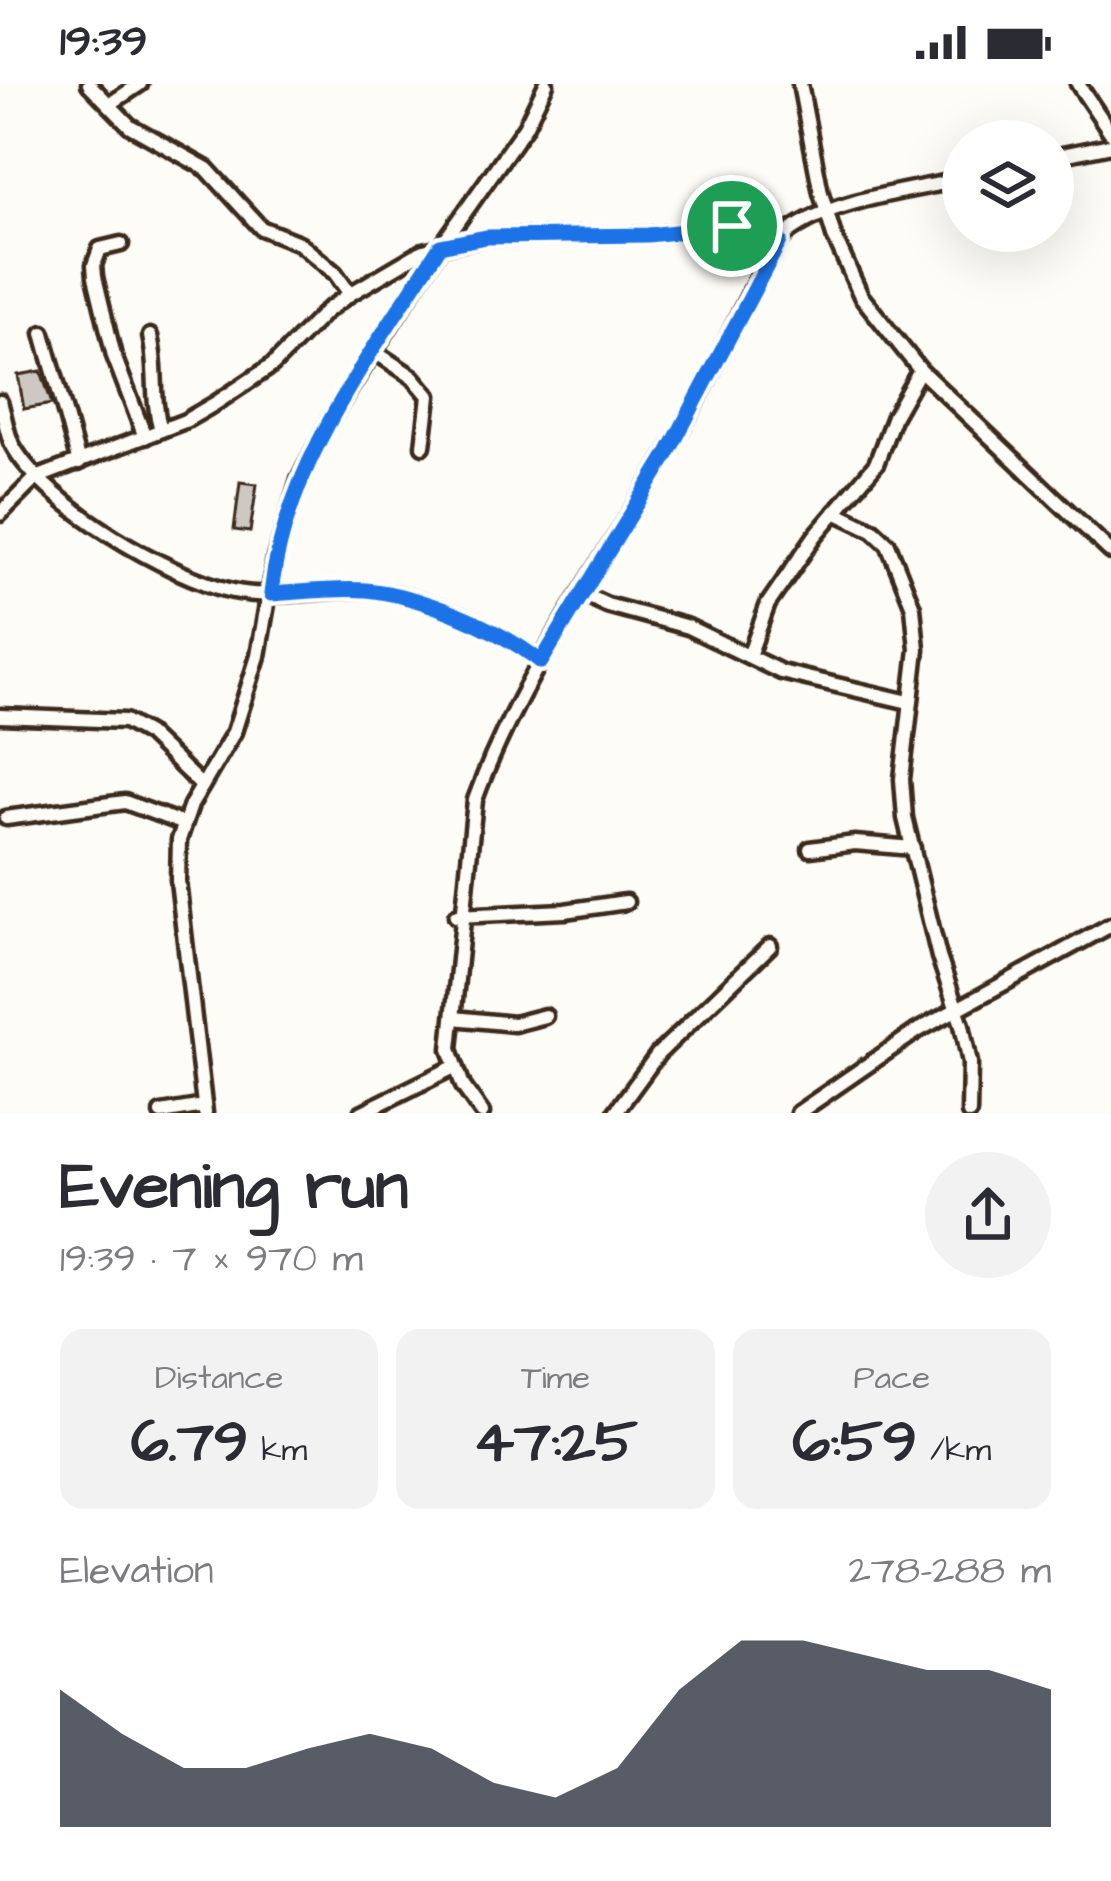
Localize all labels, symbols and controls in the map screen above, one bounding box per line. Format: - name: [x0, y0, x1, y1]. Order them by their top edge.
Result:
- text: 19:39: [60, 11, 147, 73]
- map controls: [942, 120, 1074, 252]
- button: layers: [942, 120, 1074, 252]
- pin: [681, 175, 783, 277]
- icon: arrive: [699, 193, 765, 259]
- text: Evening run: [60, 1142, 408, 1234]
- button: share: [925, 1152, 1051, 1278]
- text: 19:39 · 7 × 970 m: [60, 1233, 363, 1287]
- text: Distance: [155, 1355, 283, 1401]
- text: Time: [521, 1355, 590, 1401]
- text: Pace: [854, 1355, 930, 1401]
- text: 6.79: [131, 1401, 248, 1484]
- text: 47:25: [473, 1401, 638, 1484]
- text: 6:59: [793, 1401, 917, 1484]
- text: km: [248, 1427, 307, 1473]
- text: /km: [917, 1427, 991, 1473]
- text: Elevation: [60, 1545, 214, 1599]
- text: 278–288 m: [848, 1545, 1051, 1599]

